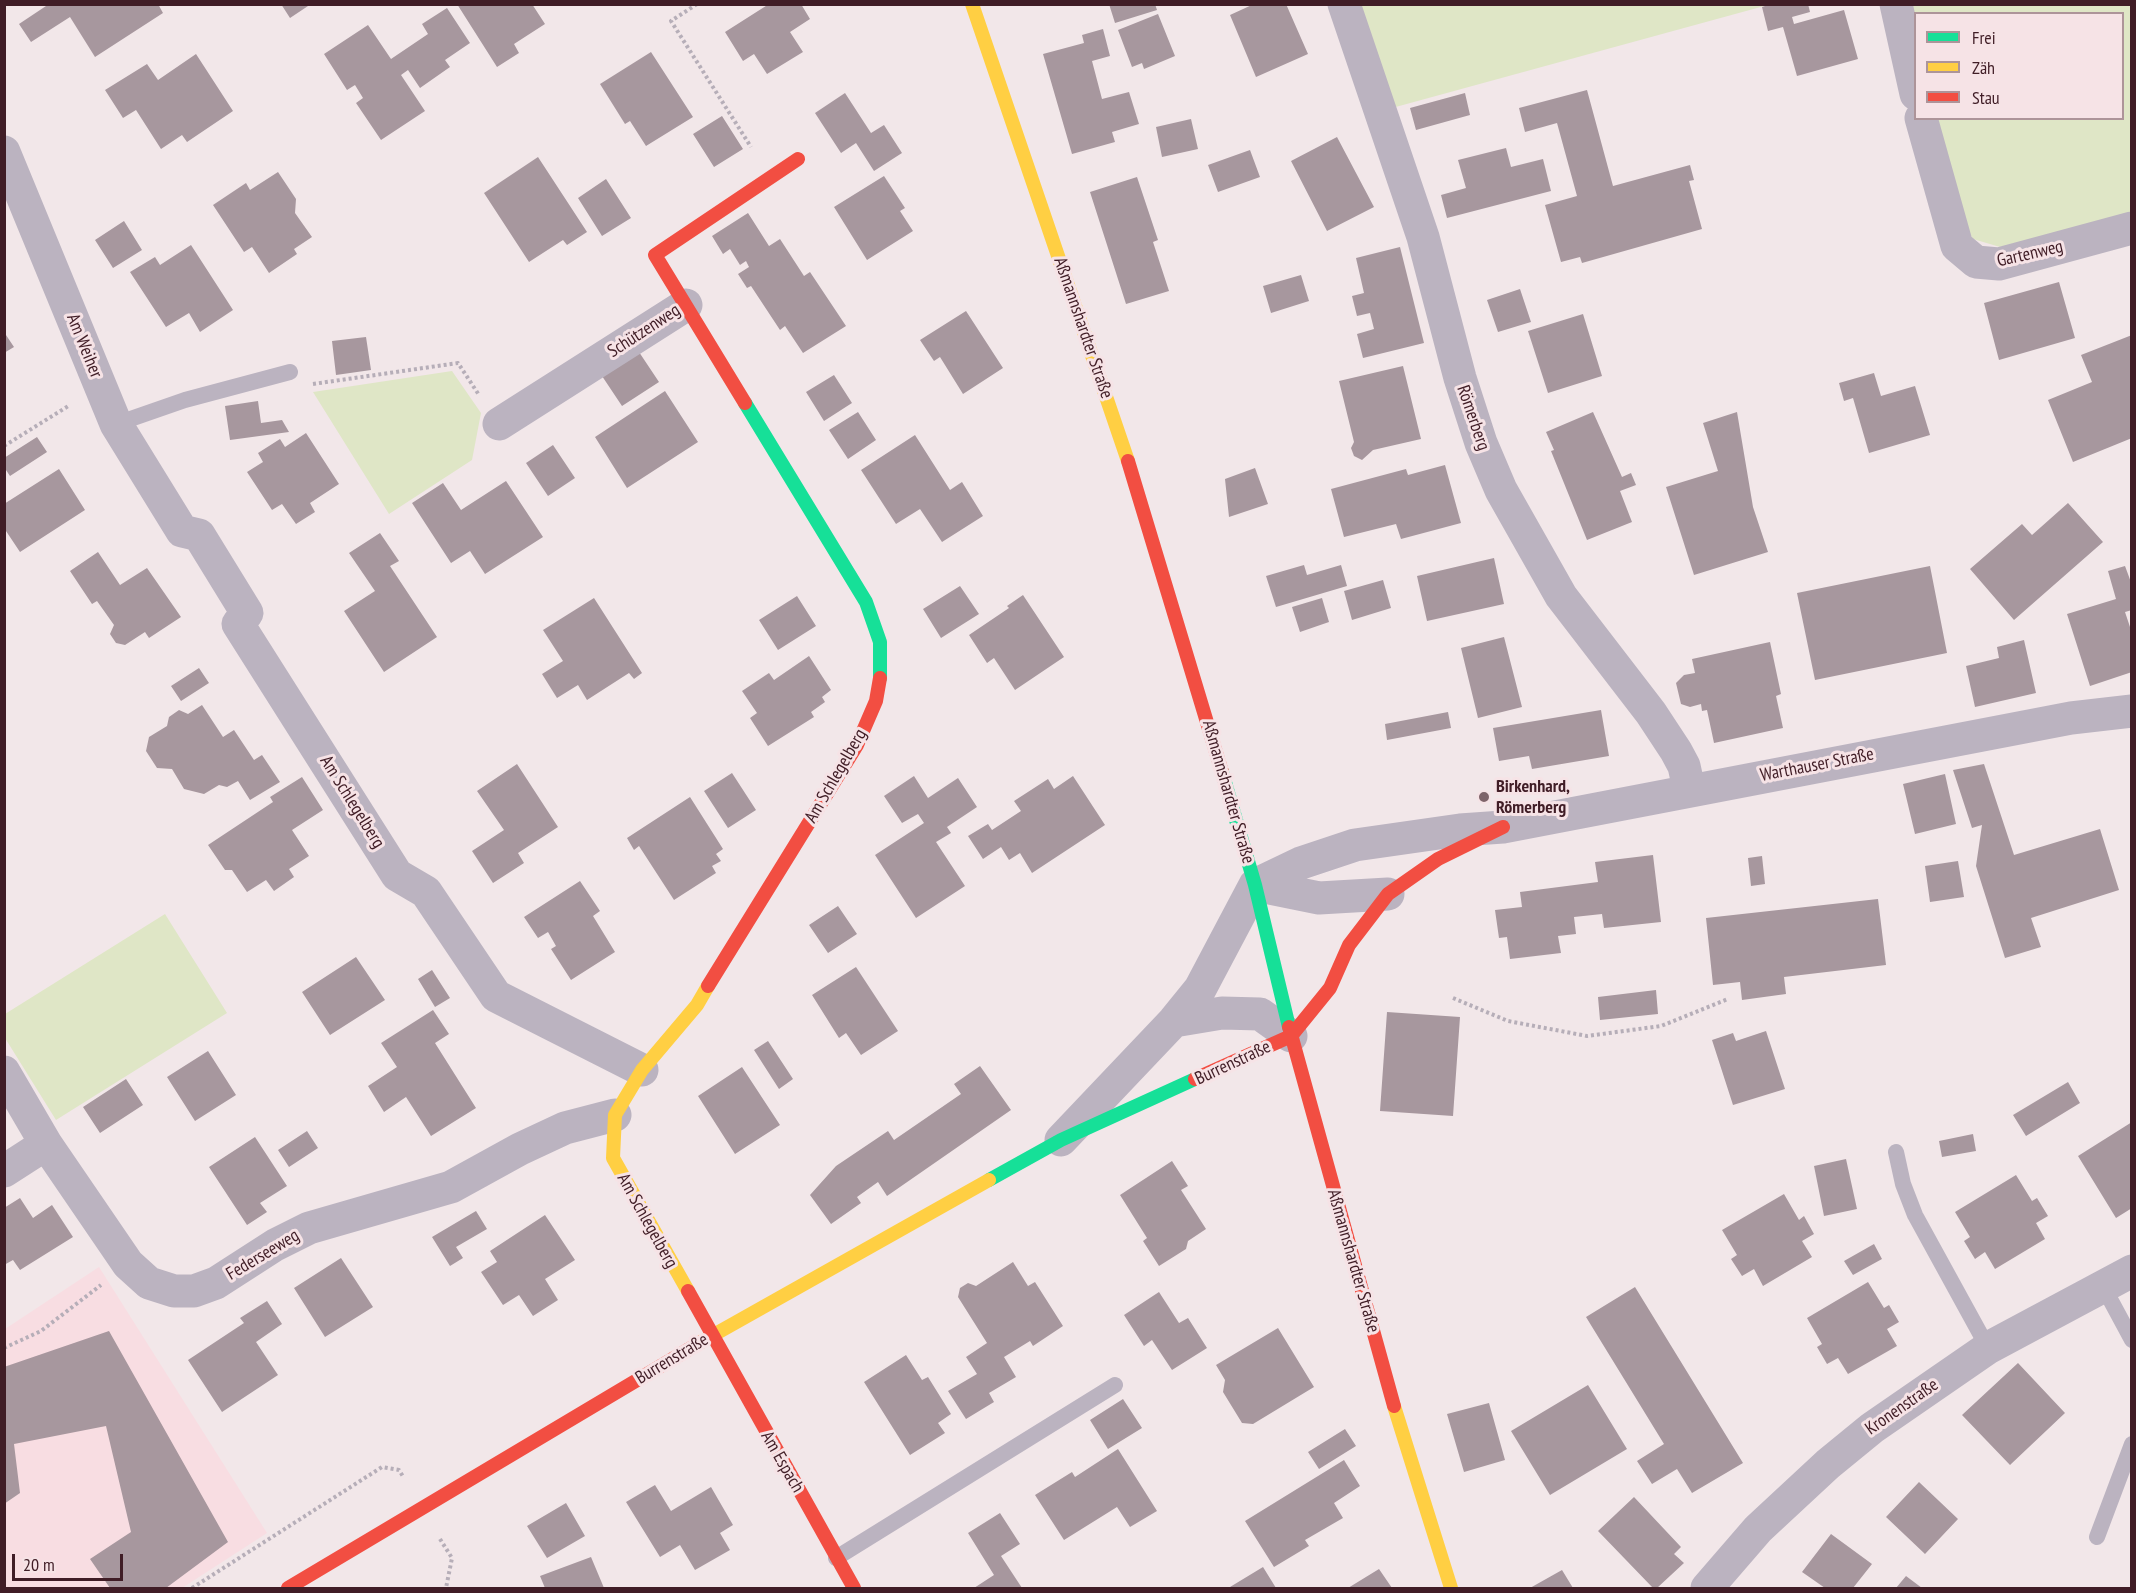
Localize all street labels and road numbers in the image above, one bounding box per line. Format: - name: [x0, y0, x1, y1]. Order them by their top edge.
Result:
- street label: Gartenweg: [1995, 236, 2065, 272]
- street label: Aßmannshardter Straße: [1049, 255, 1117, 401]
- street label: Schützenweg: [604, 300, 684, 362]
- street label: Am Weiher: [61, 311, 107, 381]
- street label: Römerberg: [1452, 382, 1494, 454]
- street label: Aßmannshardter Straße: [1197, 718, 1259, 866]
- street label: Am Schlegelberg: [800, 725, 872, 827]
- street label: Warthauser Straße: [1758, 743, 1876, 787]
- street label: Am Schlegelberg: [315, 752, 389, 852]
- street label: Burrenstraße: [1192, 1036, 1274, 1090]
- street label: Am Schlegelberg: [612, 1170, 682, 1272]
- street label: Aßmannshardter Straße: [1322, 1187, 1384, 1335]
- street label: Federseeweg: [223, 1225, 303, 1285]
- street label: Burrenstraße: [632, 1329, 712, 1389]
- street label: Kronenstraße: [1861, 1374, 1943, 1440]
- street label: Am Espach: [756, 1427, 808, 1497]

